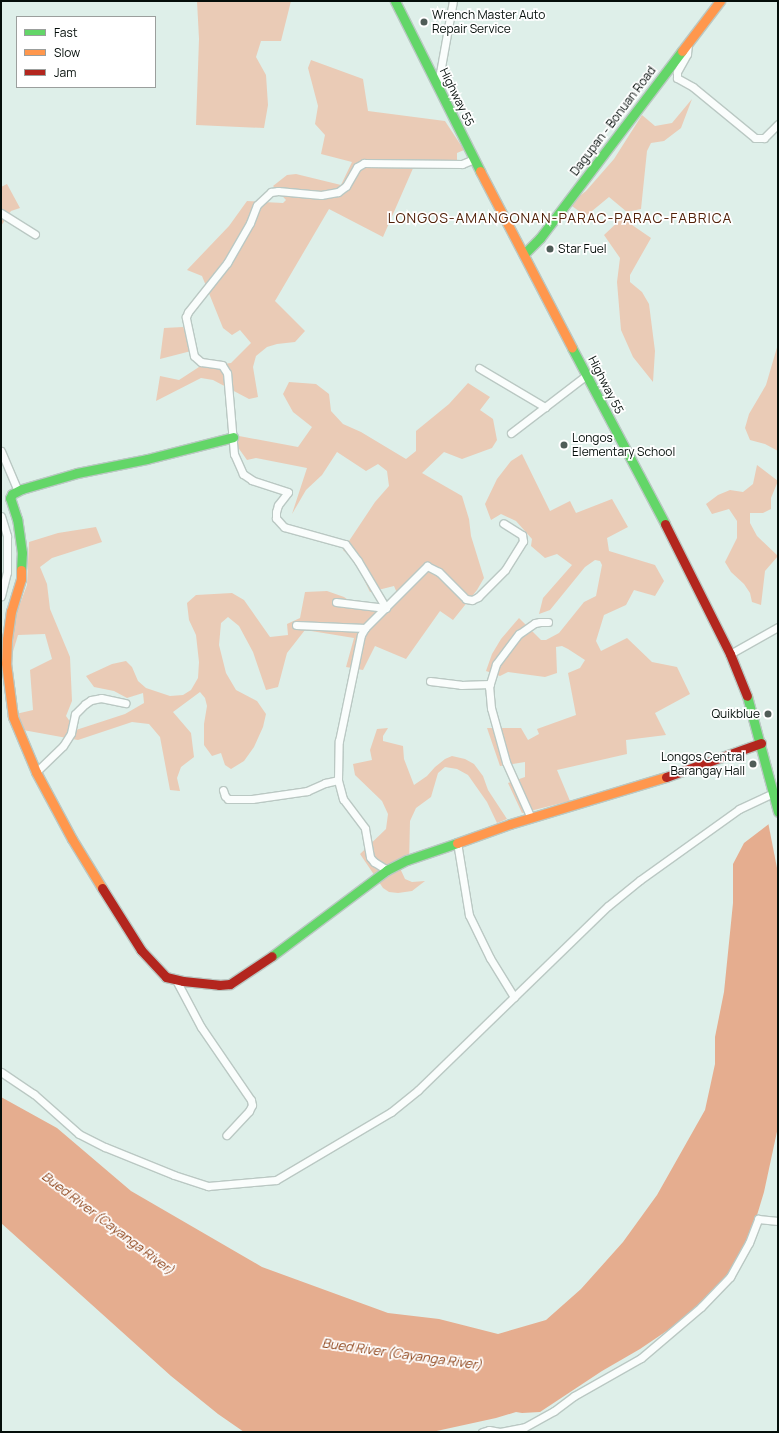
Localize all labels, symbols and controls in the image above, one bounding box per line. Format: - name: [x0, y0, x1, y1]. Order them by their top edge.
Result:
- place label: Wrench Master Auto Repair Service: [432, 8, 545, 36]
- legend: [16, 16, 156, 88]
- marker: Wrench Master Auto Repair Service: [419, 17, 429, 27]
- text: Fast: [54, 24, 78, 41]
- text: Slow: [54, 44, 80, 61]
- text: Jam: [54, 64, 76, 81]
- street label: Dagupan - Bonuan Road: [567, 64, 659, 178]
- street label: Highway 55: [437, 66, 477, 128]
- district label: LONGOS-AMANGONAN-PARAC‑PARAC-FABRICA: [387, 210, 733, 226]
- place label: Star Fuel: [558, 242, 607, 256]
- marker: Star Fuel: [545, 244, 555, 254]
- street label: Highway 55: [585, 354, 627, 416]
- place label: Longos Elementary School: [572, 431, 675, 459]
- marker: Longos Elementary School: [559, 440, 569, 450]
- place label: Quikblue: [711, 707, 760, 721]
- marker: Quikblue: [763, 709, 773, 719]
- place label: Longos Central Barangay Hall: [661, 750, 745, 778]
- marker: Longos Central Barangay Hall: [748, 759, 758, 769]
- water label: Bued River (Cayanga River): [39, 1168, 177, 1278]
- water label: Bued River (Cayanga River): [321, 1335, 483, 1373]

